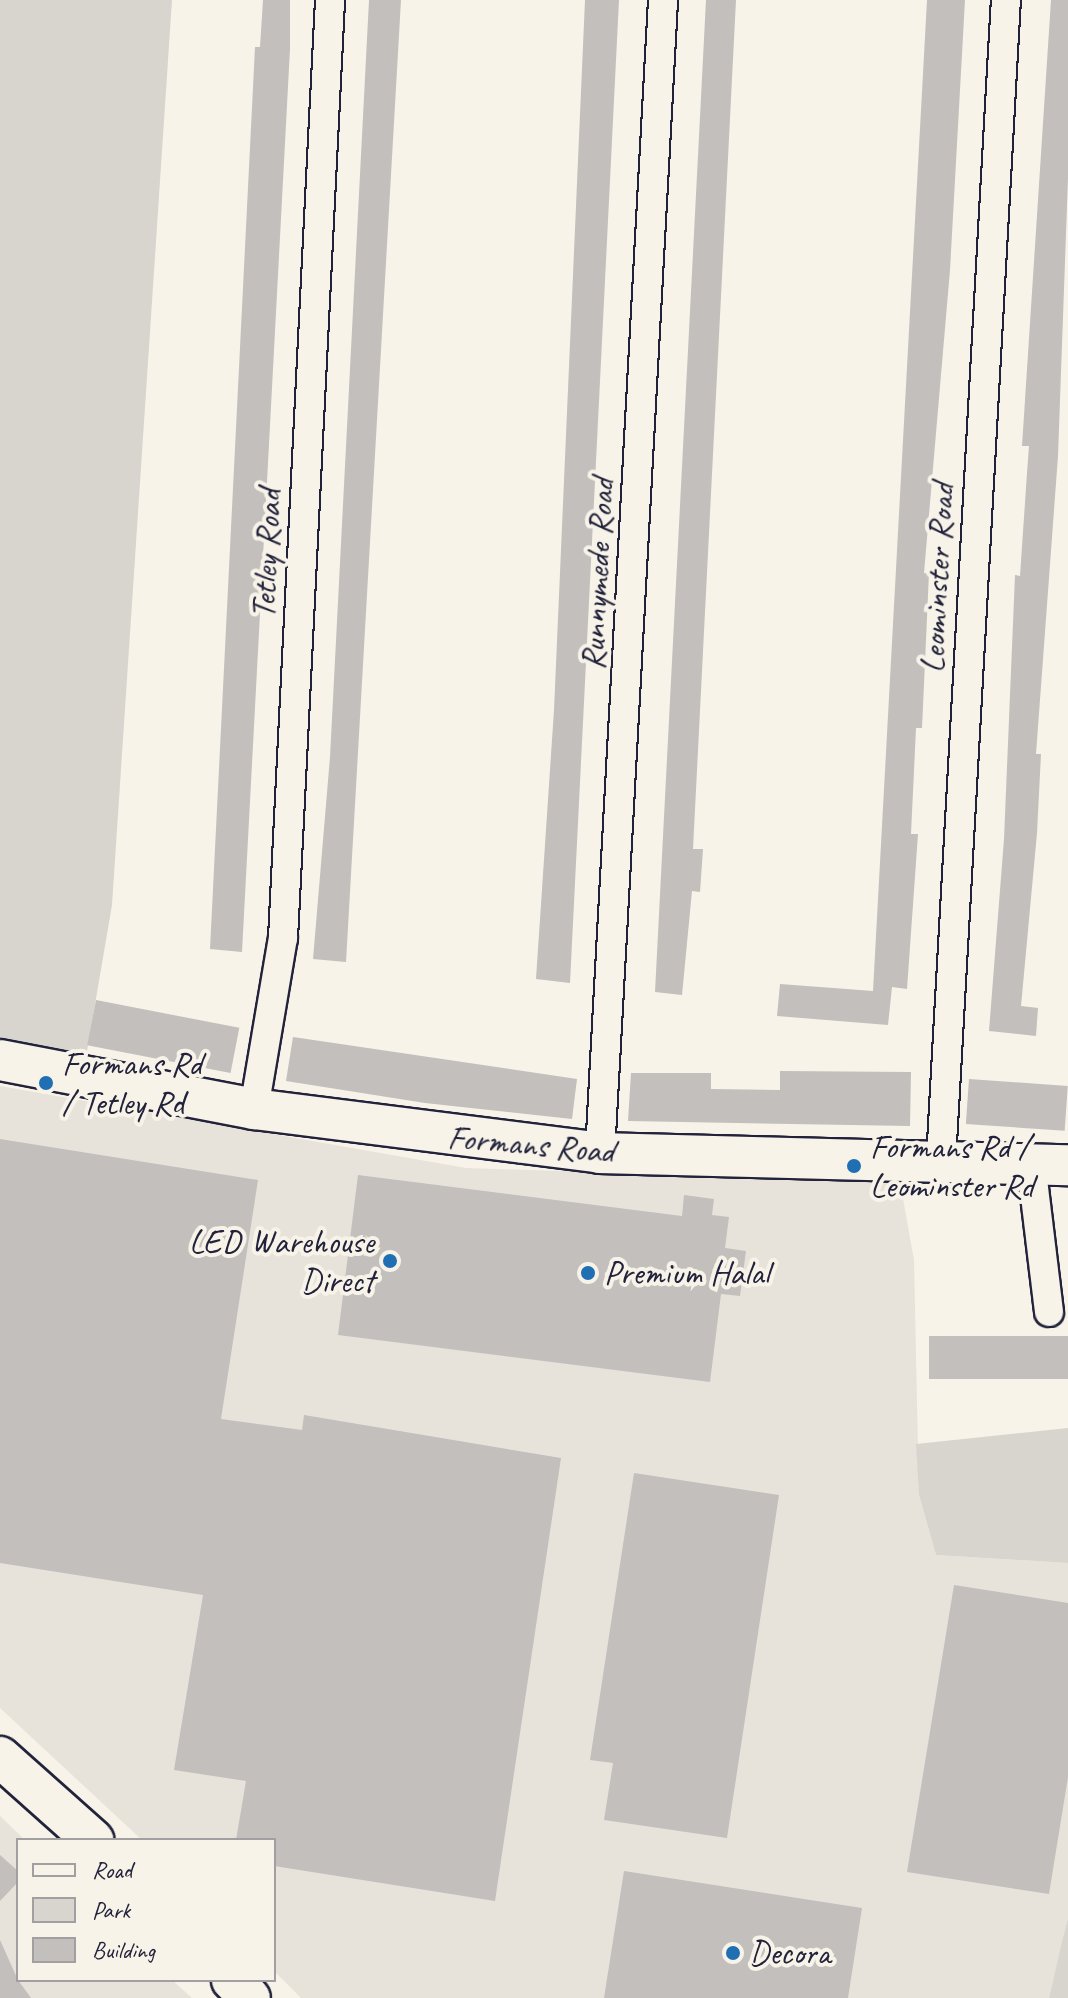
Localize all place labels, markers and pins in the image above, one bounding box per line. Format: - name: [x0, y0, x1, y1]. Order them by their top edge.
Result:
- place label: Formans Rd / Tetley Rd: [62, 1043, 202, 1122]
- marker: Formans Rd / Tetley Rd: [37, 1074, 55, 1092]
- place label: Formans Rd / Leominster Rd: [870, 1126, 1034, 1206]
- marker: Formans Rd / Leominster Rd: [845, 1157, 863, 1175]
- place label: LED Warehouse Direct: [189, 1221, 374, 1300]
- marker: LED Warehouse Direct: [381, 1252, 399, 1270]
- place label: Premium Halal: [604, 1253, 769, 1293]
- marker: Premium Halal: [579, 1264, 597, 1282]
- place label: Decora: [749, 1933, 830, 1973]
- marker: Decora: [724, 1944, 742, 1962]

